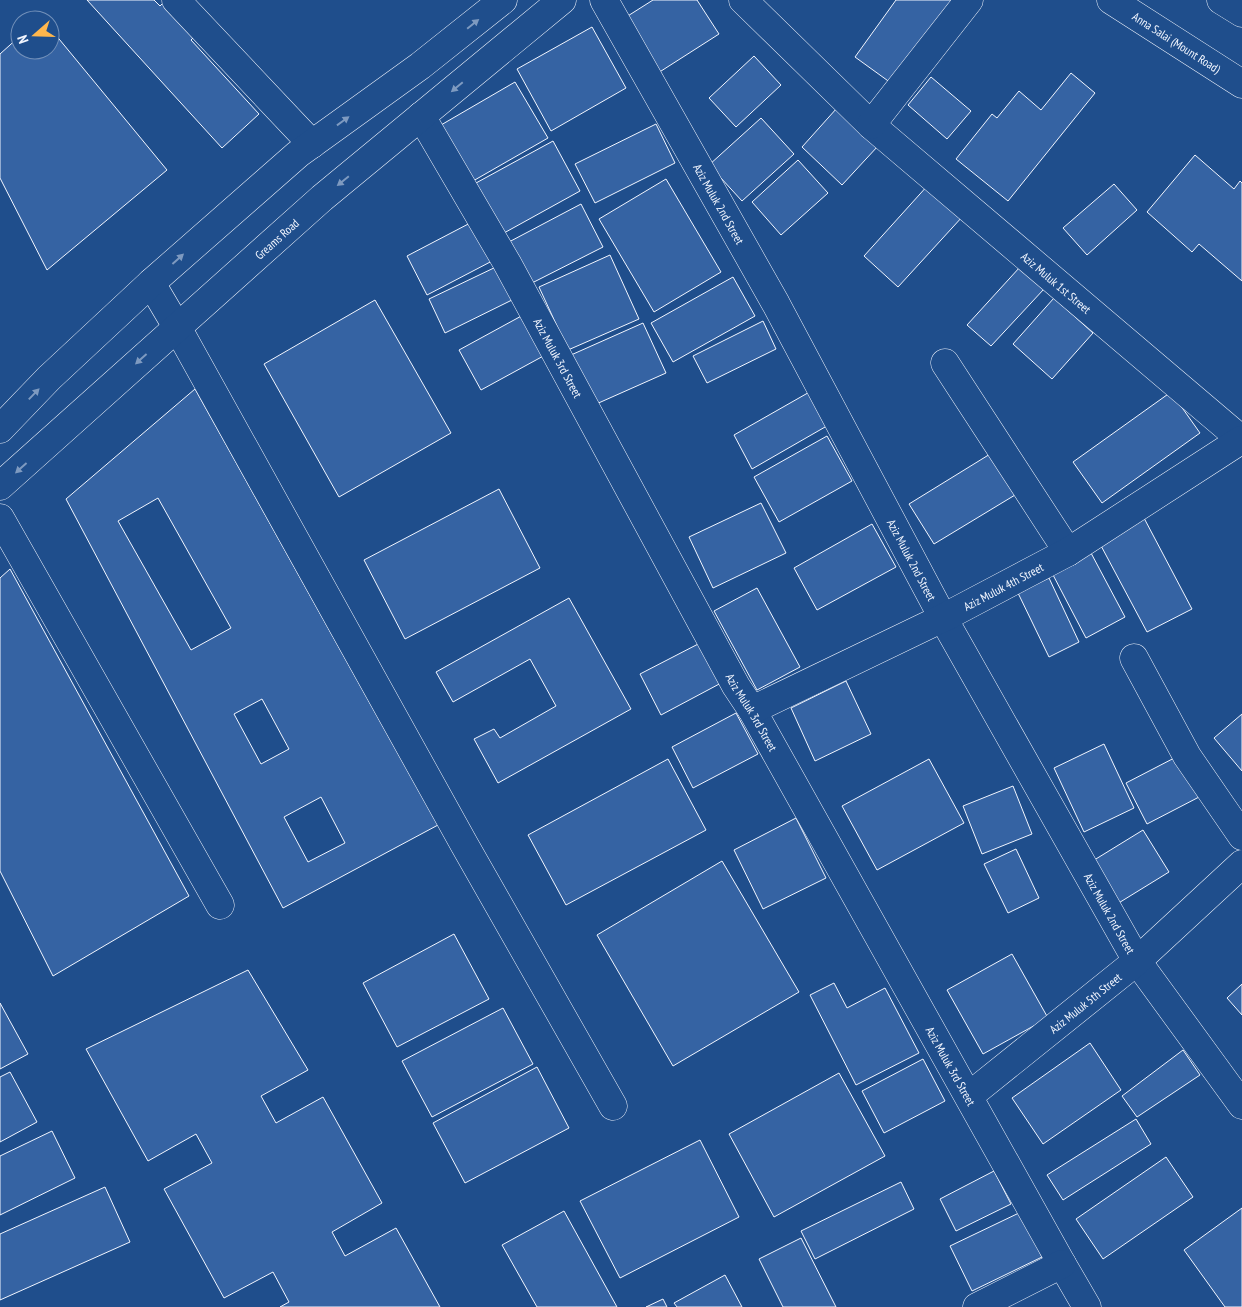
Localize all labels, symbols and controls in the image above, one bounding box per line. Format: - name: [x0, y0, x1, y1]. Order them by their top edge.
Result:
- street label: Anna Salai (Mount Road): [1130, 8, 1224, 76]
- north arrow: [10, 10, 60, 60]
- one-way arrow: [466, 18, 479, 29]
- text: N: [13, 33, 33, 46]
- one-way arrow: [451, 81, 464, 92]
- one-way arrow: [336, 116, 350, 126]
- street label: Aziz Muluk 2nd Street: [691, 161, 748, 247]
- one-way arrow: [337, 175, 350, 186]
- street label: Greams Road: [251, 215, 302, 262]
- street label: Aziz Muluk 1st Street: [1018, 248, 1095, 317]
- one-way arrow: [172, 253, 184, 265]
- street label: Aziz Muluk 3rd Street: [531, 315, 586, 401]
- one-way arrow: [136, 353, 148, 365]
- one-way arrow: [28, 388, 40, 400]
- one-way arrow: [15, 462, 27, 474]
- street label: Aziz Muluk 2nd Street: [884, 516, 940, 604]
- street label: Aziz Muluk 4th Street: [961, 559, 1046, 613]
- street label: Aziz Muluk 3rd Street: [723, 671, 781, 754]
- street label: Aziz Muluk 2nd Street: [1081, 870, 1139, 957]
- street label: Aziz Muluk 5th Street: [1046, 969, 1125, 1036]
- street label: Aziz Muluk 3rd Street: [923, 1024, 980, 1109]

